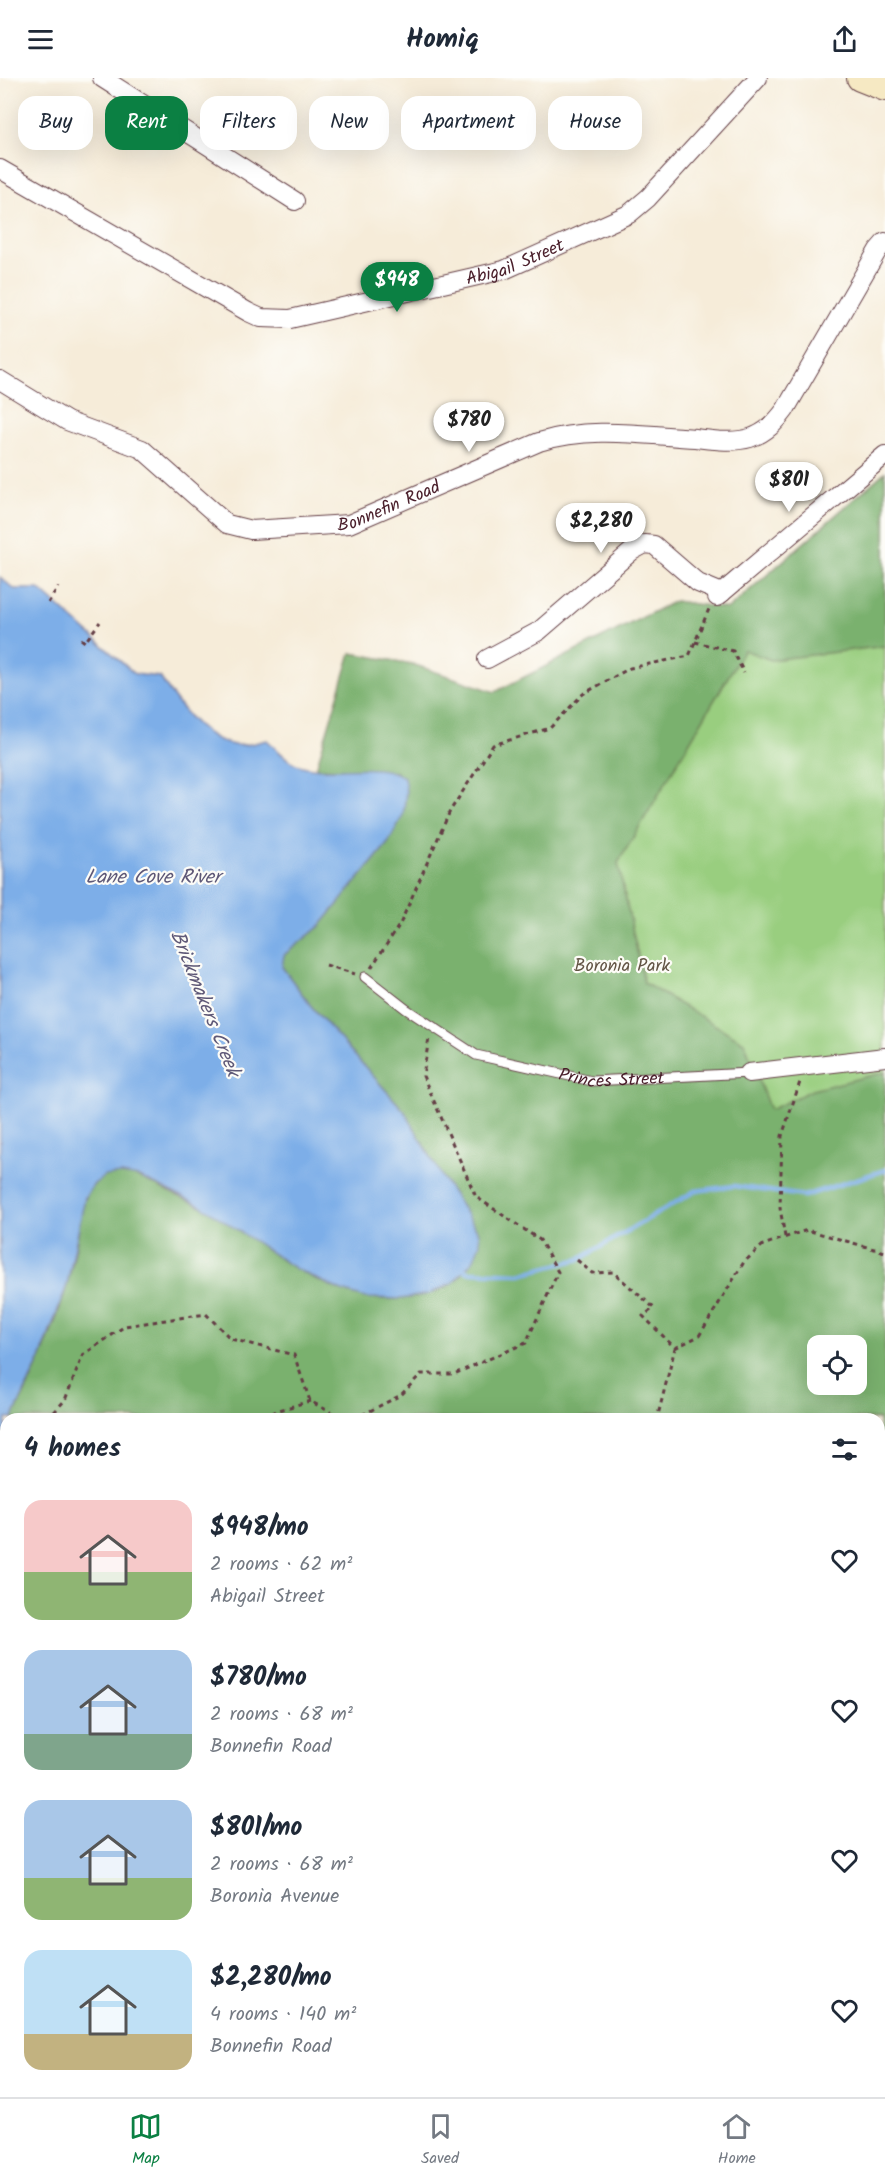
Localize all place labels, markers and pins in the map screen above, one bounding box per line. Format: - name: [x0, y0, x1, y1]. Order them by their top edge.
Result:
- pin: $948: [361, 262, 433, 313]
- pin: $780: [433, 402, 505, 453]
- pin: $801: [753, 462, 825, 513]
- pin: $2,280: [552, 503, 650, 554]

